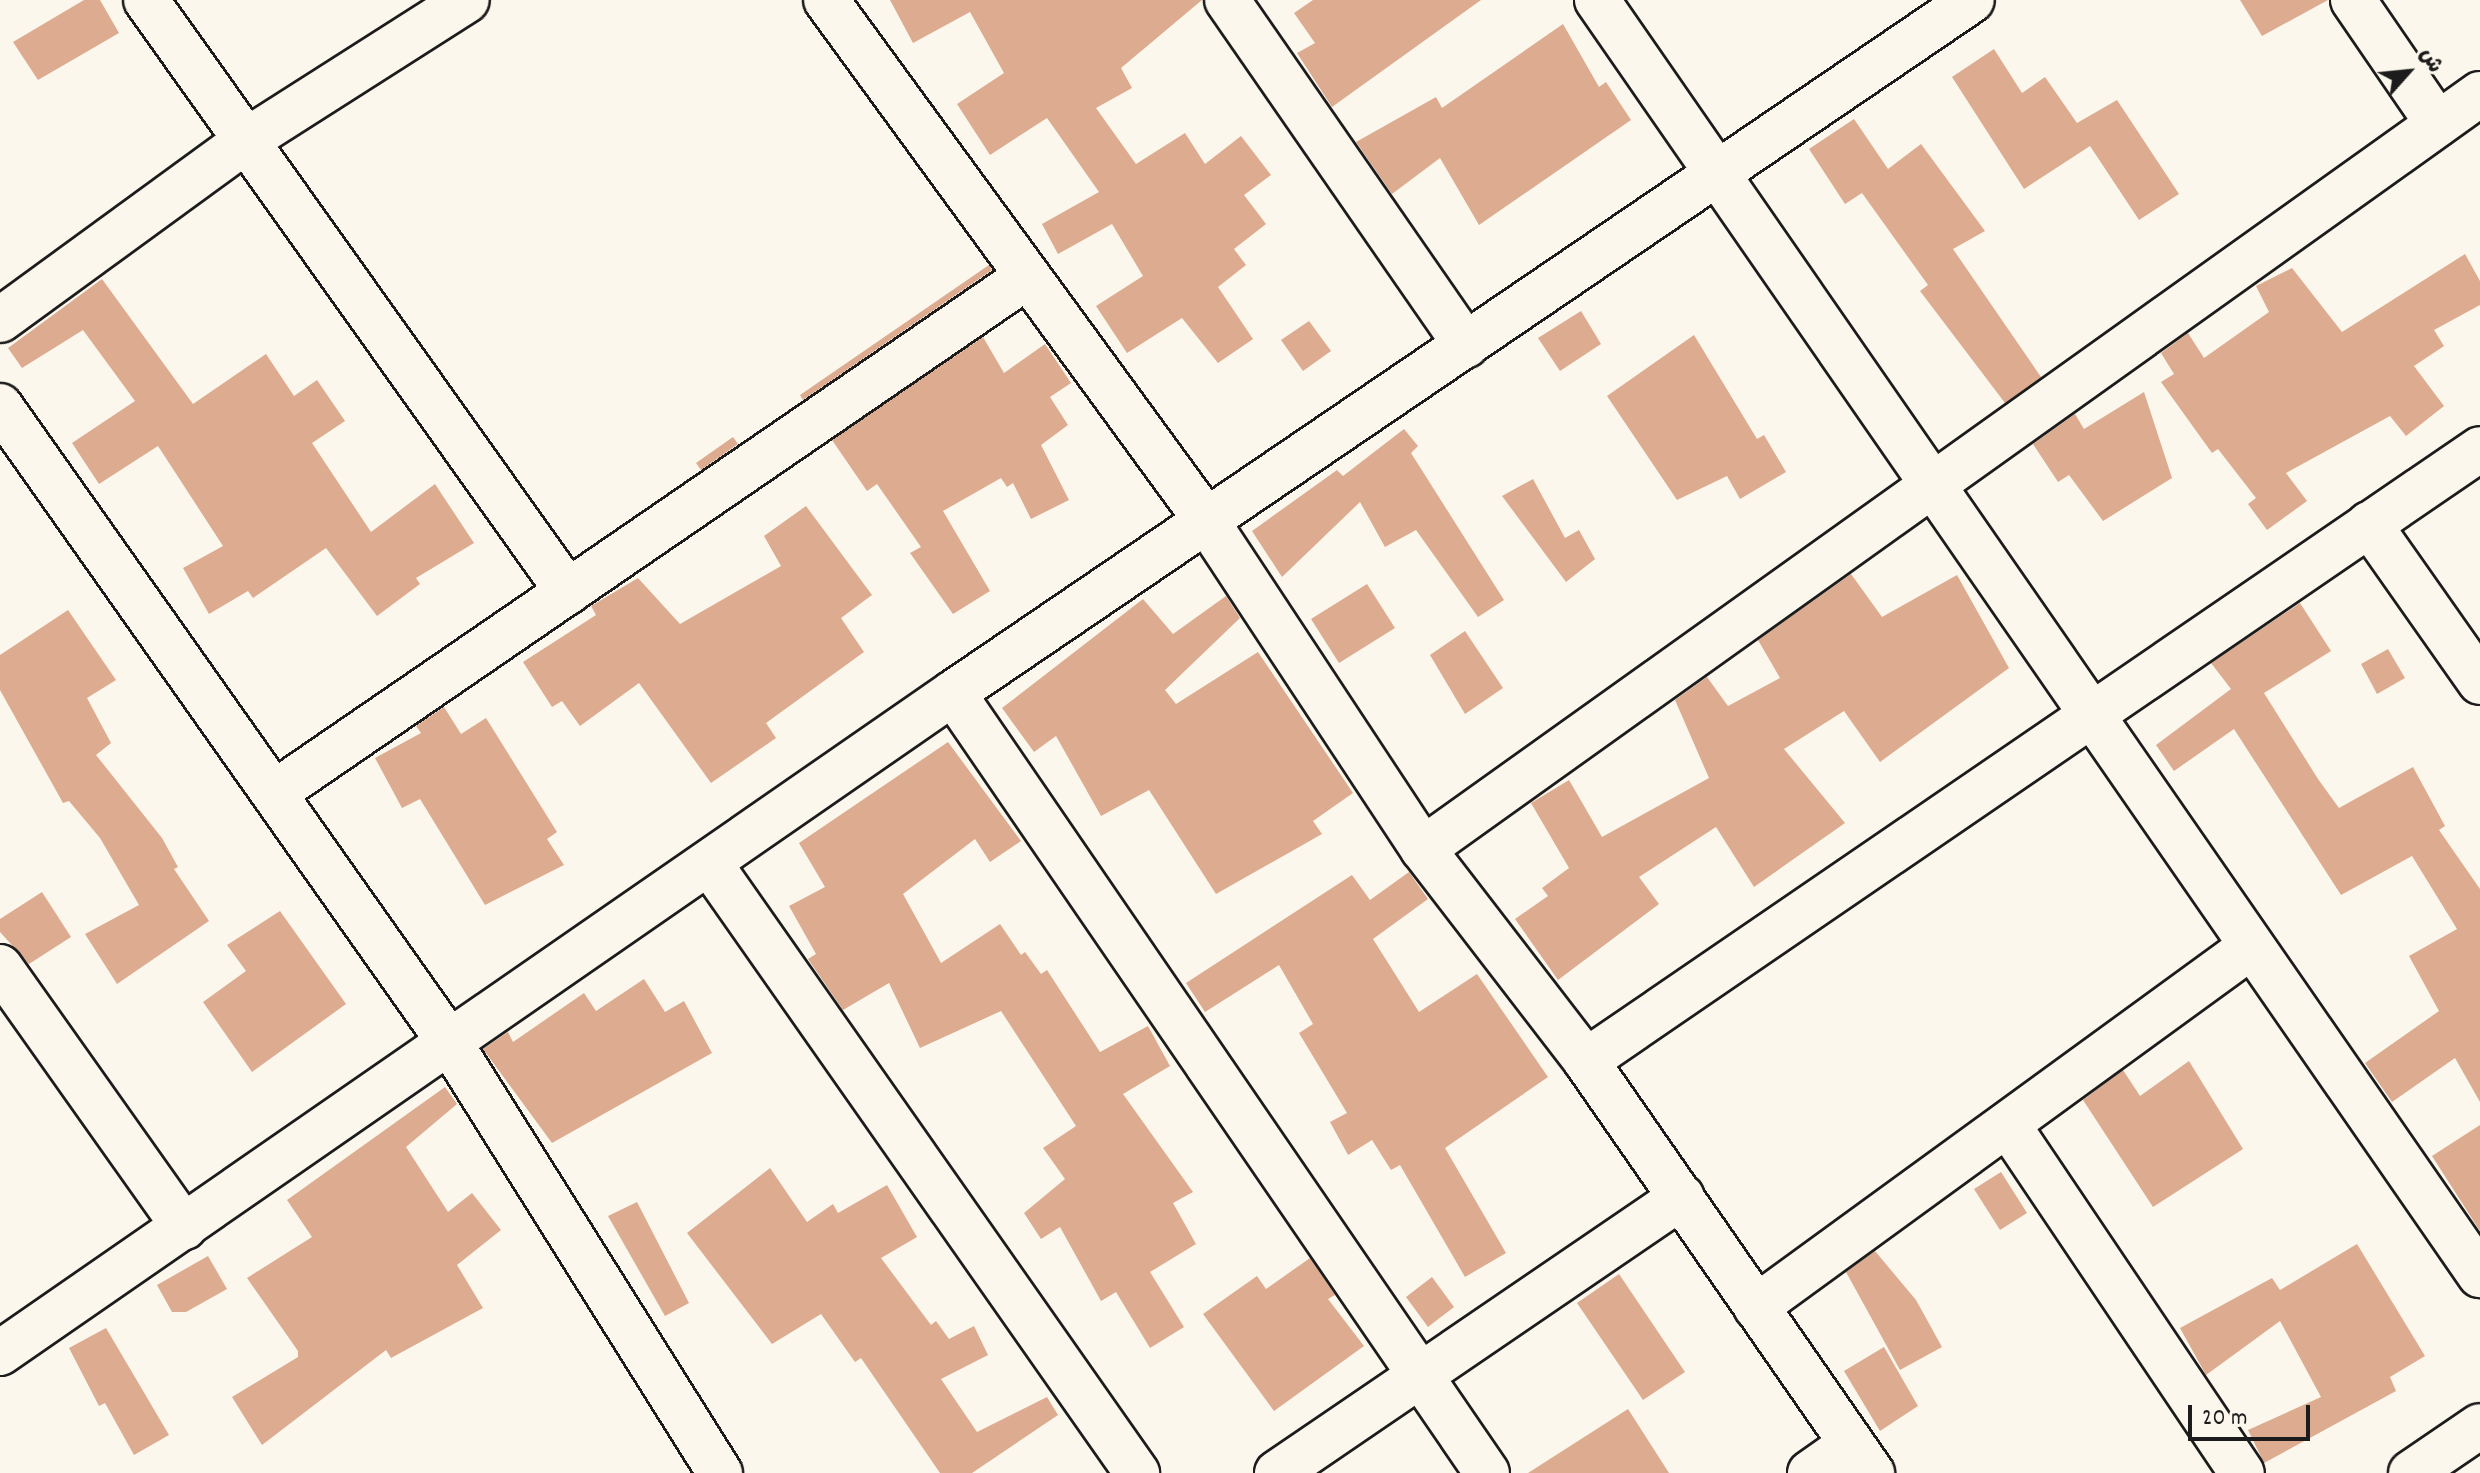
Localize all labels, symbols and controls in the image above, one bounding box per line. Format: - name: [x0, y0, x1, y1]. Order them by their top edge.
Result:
- north arrow: [2368, 32, 2448, 112]
- text: ش: [2411, 43, 2449, 79]
- scale bar: [2192, 1389, 2314, 1439]
- text: 20 m: [2202, 1402, 2248, 1436]

